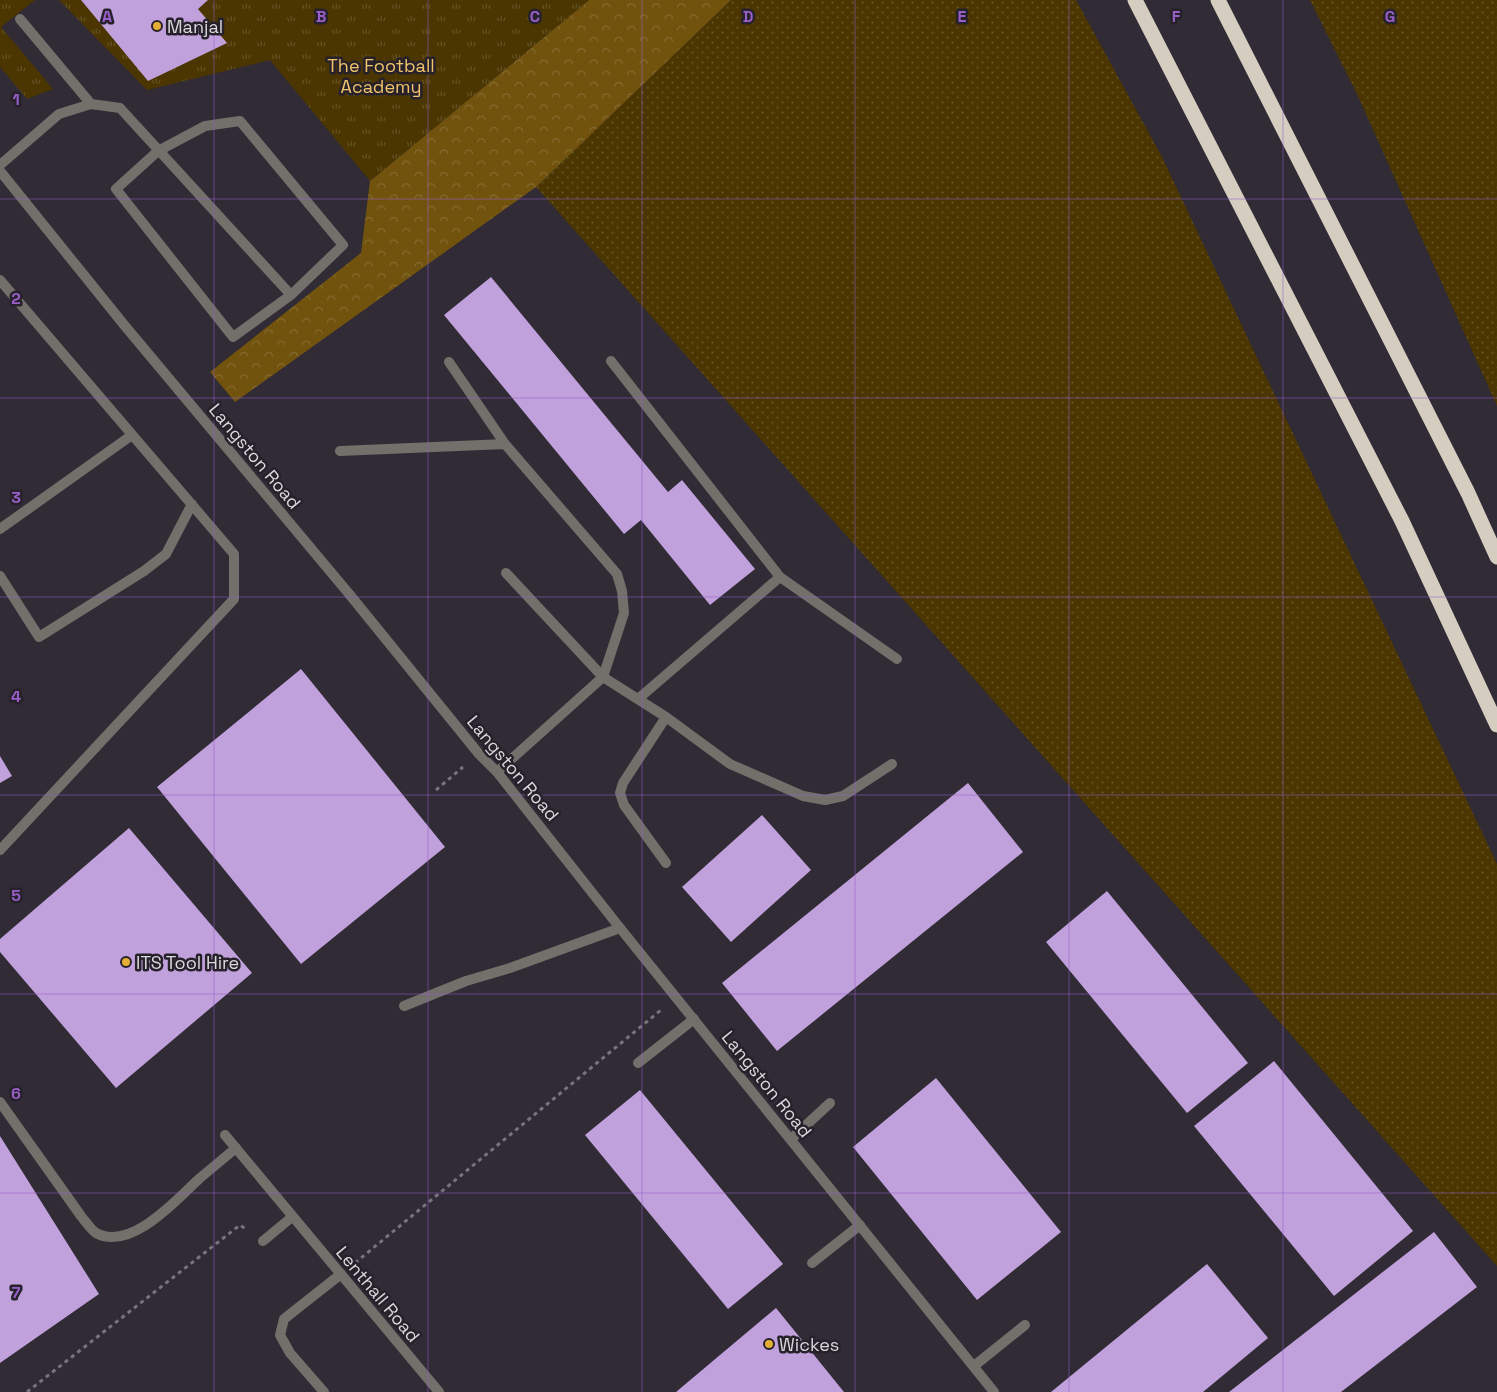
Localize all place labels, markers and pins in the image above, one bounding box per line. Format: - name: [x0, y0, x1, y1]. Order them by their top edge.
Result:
- place label: Manjal: [167, 15, 223, 38]
- marker: Manjal: [151, 20, 163, 32]
- place label: ITS Tool Hire: [136, 951, 239, 974]
- marker: ITS Tool Hire: [120, 956, 132, 968]
- place label: Wickes: [779, 1333, 839, 1356]
- marker: Wickes: [763, 1338, 775, 1350]

